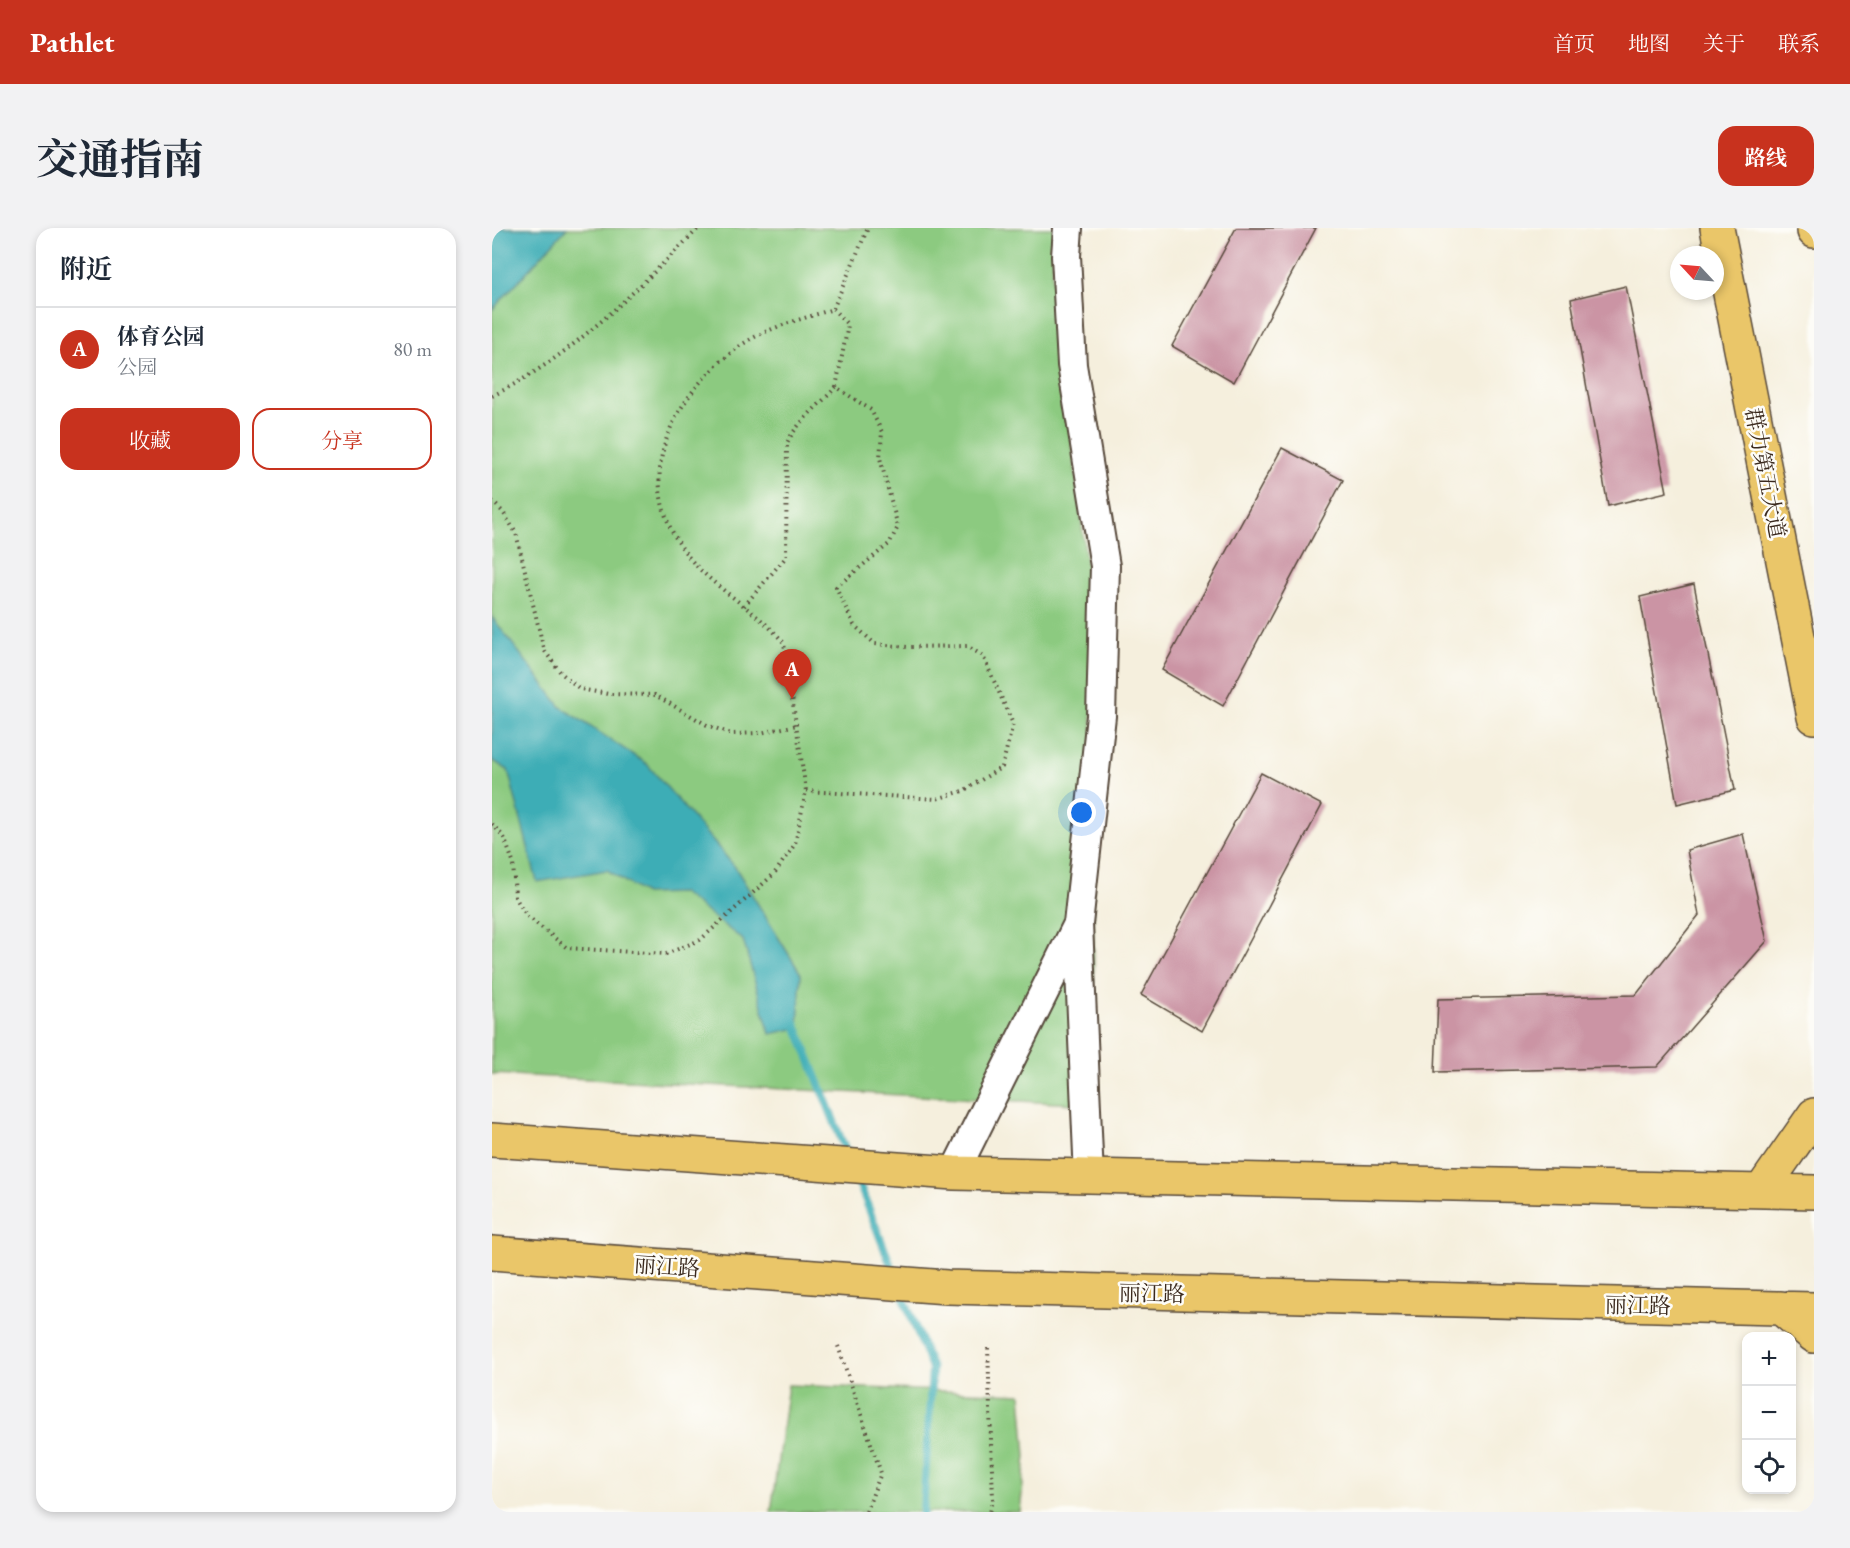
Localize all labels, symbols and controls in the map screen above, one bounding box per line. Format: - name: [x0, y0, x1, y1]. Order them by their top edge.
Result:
- text: Pathlet: [30, 24, 114, 60]
- text: 首页: [1553, 30, 1595, 57]
- text: 地图: [1628, 30, 1670, 57]
- text: 关于: [1703, 30, 1745, 57]
- text: 联系: [1778, 30, 1820, 57]
- button: 路线: [1718, 126, 1814, 186]
- text: 交通指南: [36, 132, 204, 187]
- north arrow: [1670, 246, 1724, 300]
- text: 附近: [60, 252, 112, 286]
- text: 体育公园: [117, 322, 205, 351]
- text: A: [72, 336, 87, 362]
- text: 80 m: [393, 336, 432, 362]
- text: 公园: [117, 354, 157, 380]
- street label: 群力第五大道: [1739, 406, 1792, 541]
- button: 收藏: [60, 408, 240, 470]
- button: 分享: [252, 408, 432, 470]
- pin: A: [772, 650, 812, 699]
- your location: [1067, 798, 1096, 827]
- street label: 丽江路: [633, 1250, 701, 1283]
- street label: 丽江路: [1119, 1278, 1185, 1309]
- street label: 丽江路: [1605, 1290, 1671, 1321]
- map controls: [1742, 1332, 1796, 1494]
- button: +: [1742, 1332, 1796, 1386]
- button: −: [1742, 1386, 1796, 1440]
- button: locate: [1742, 1440, 1796, 1494]

